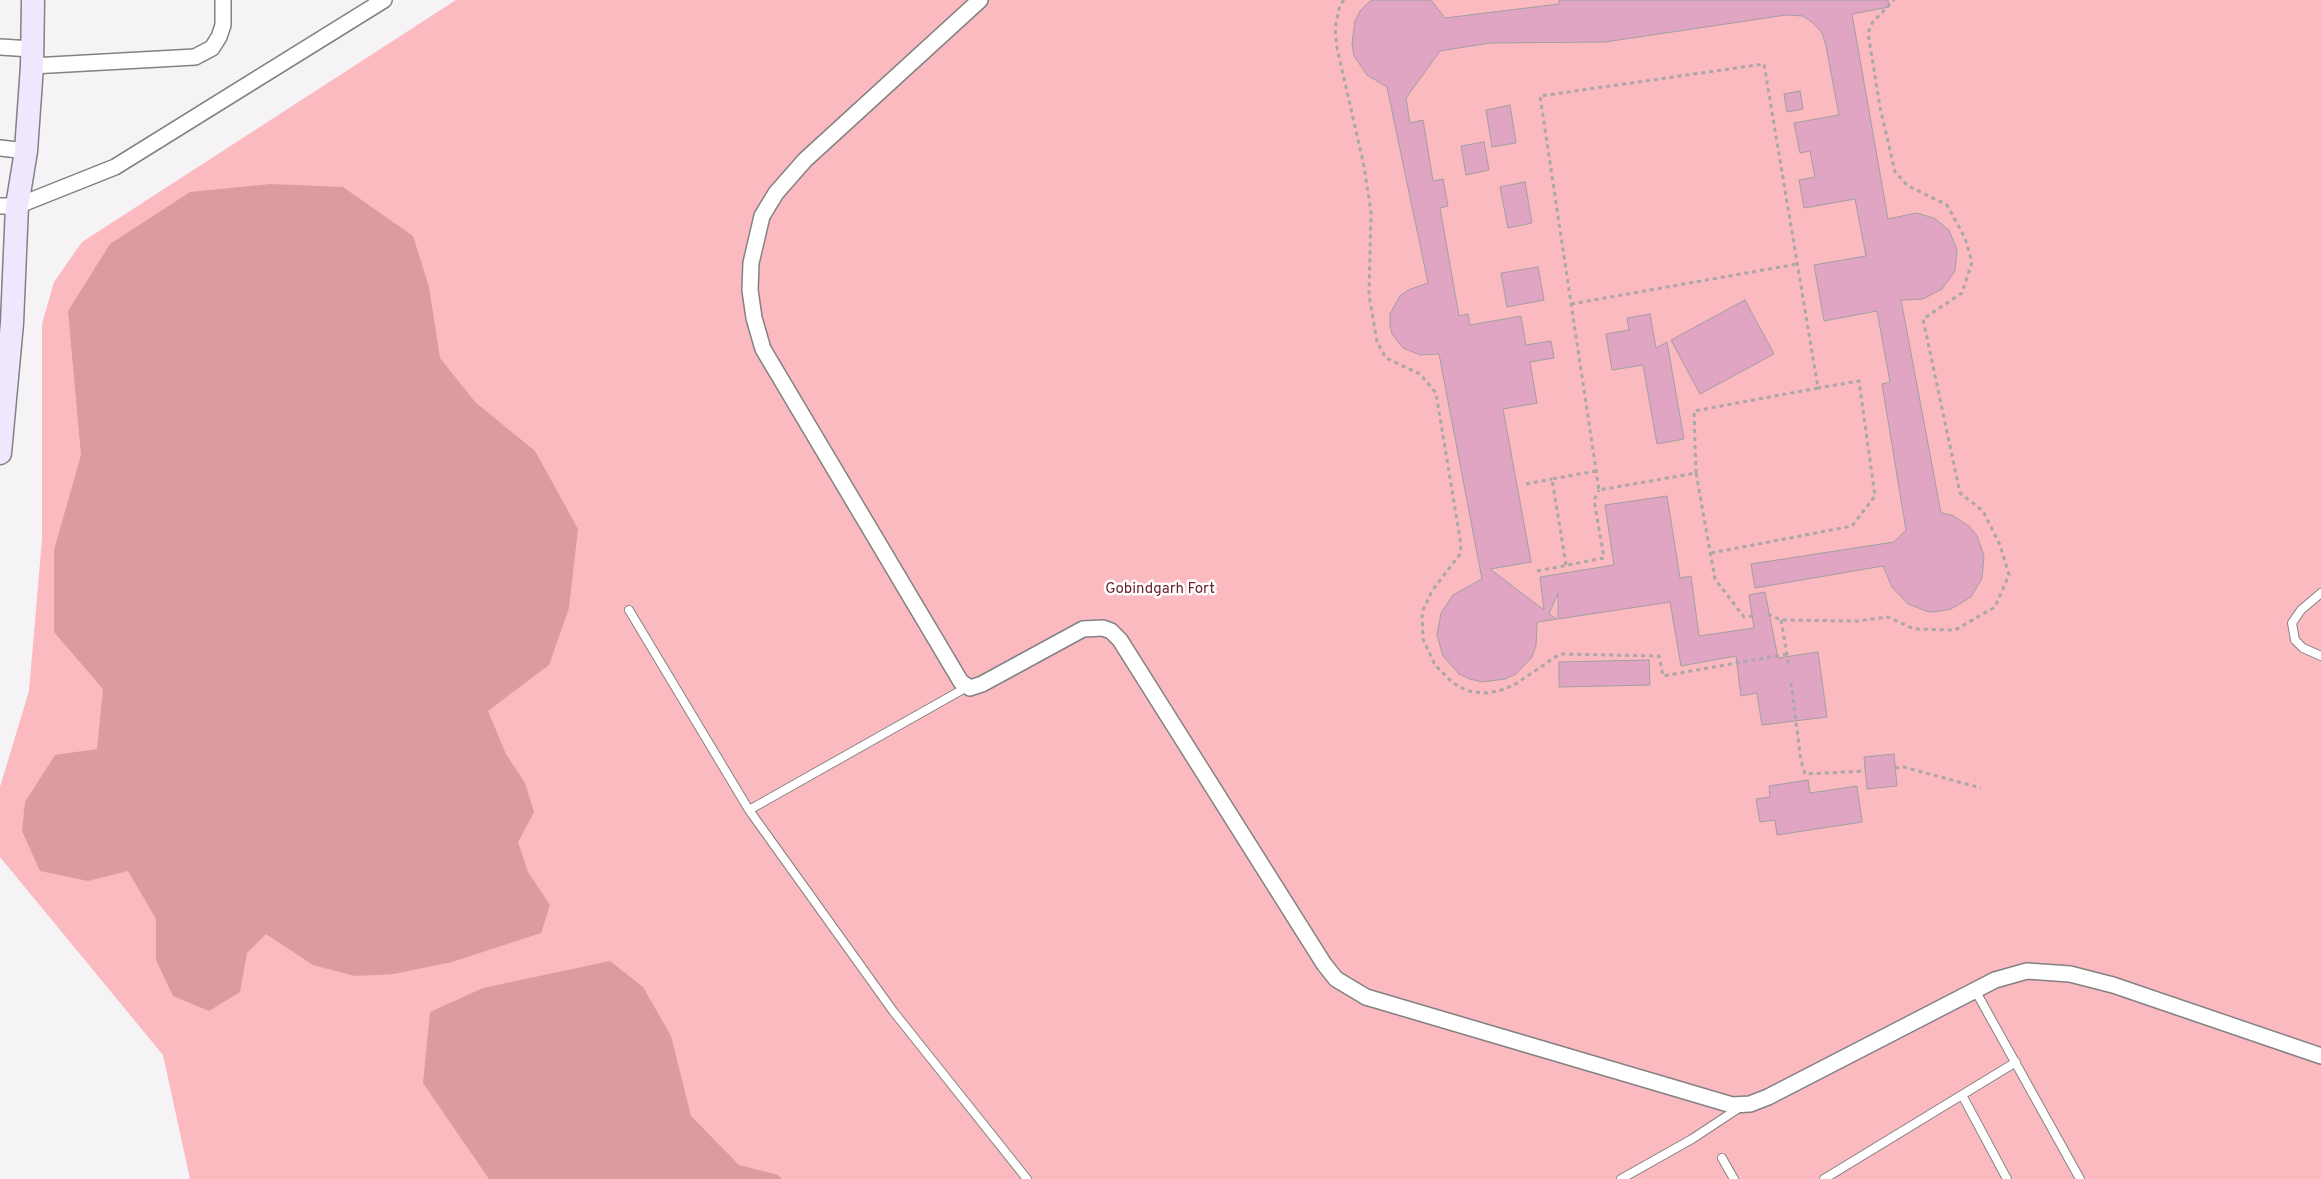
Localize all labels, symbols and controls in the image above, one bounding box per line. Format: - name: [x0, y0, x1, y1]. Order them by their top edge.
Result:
- park label: Gobindgarh Fort: [1105, 581, 1215, 599]

